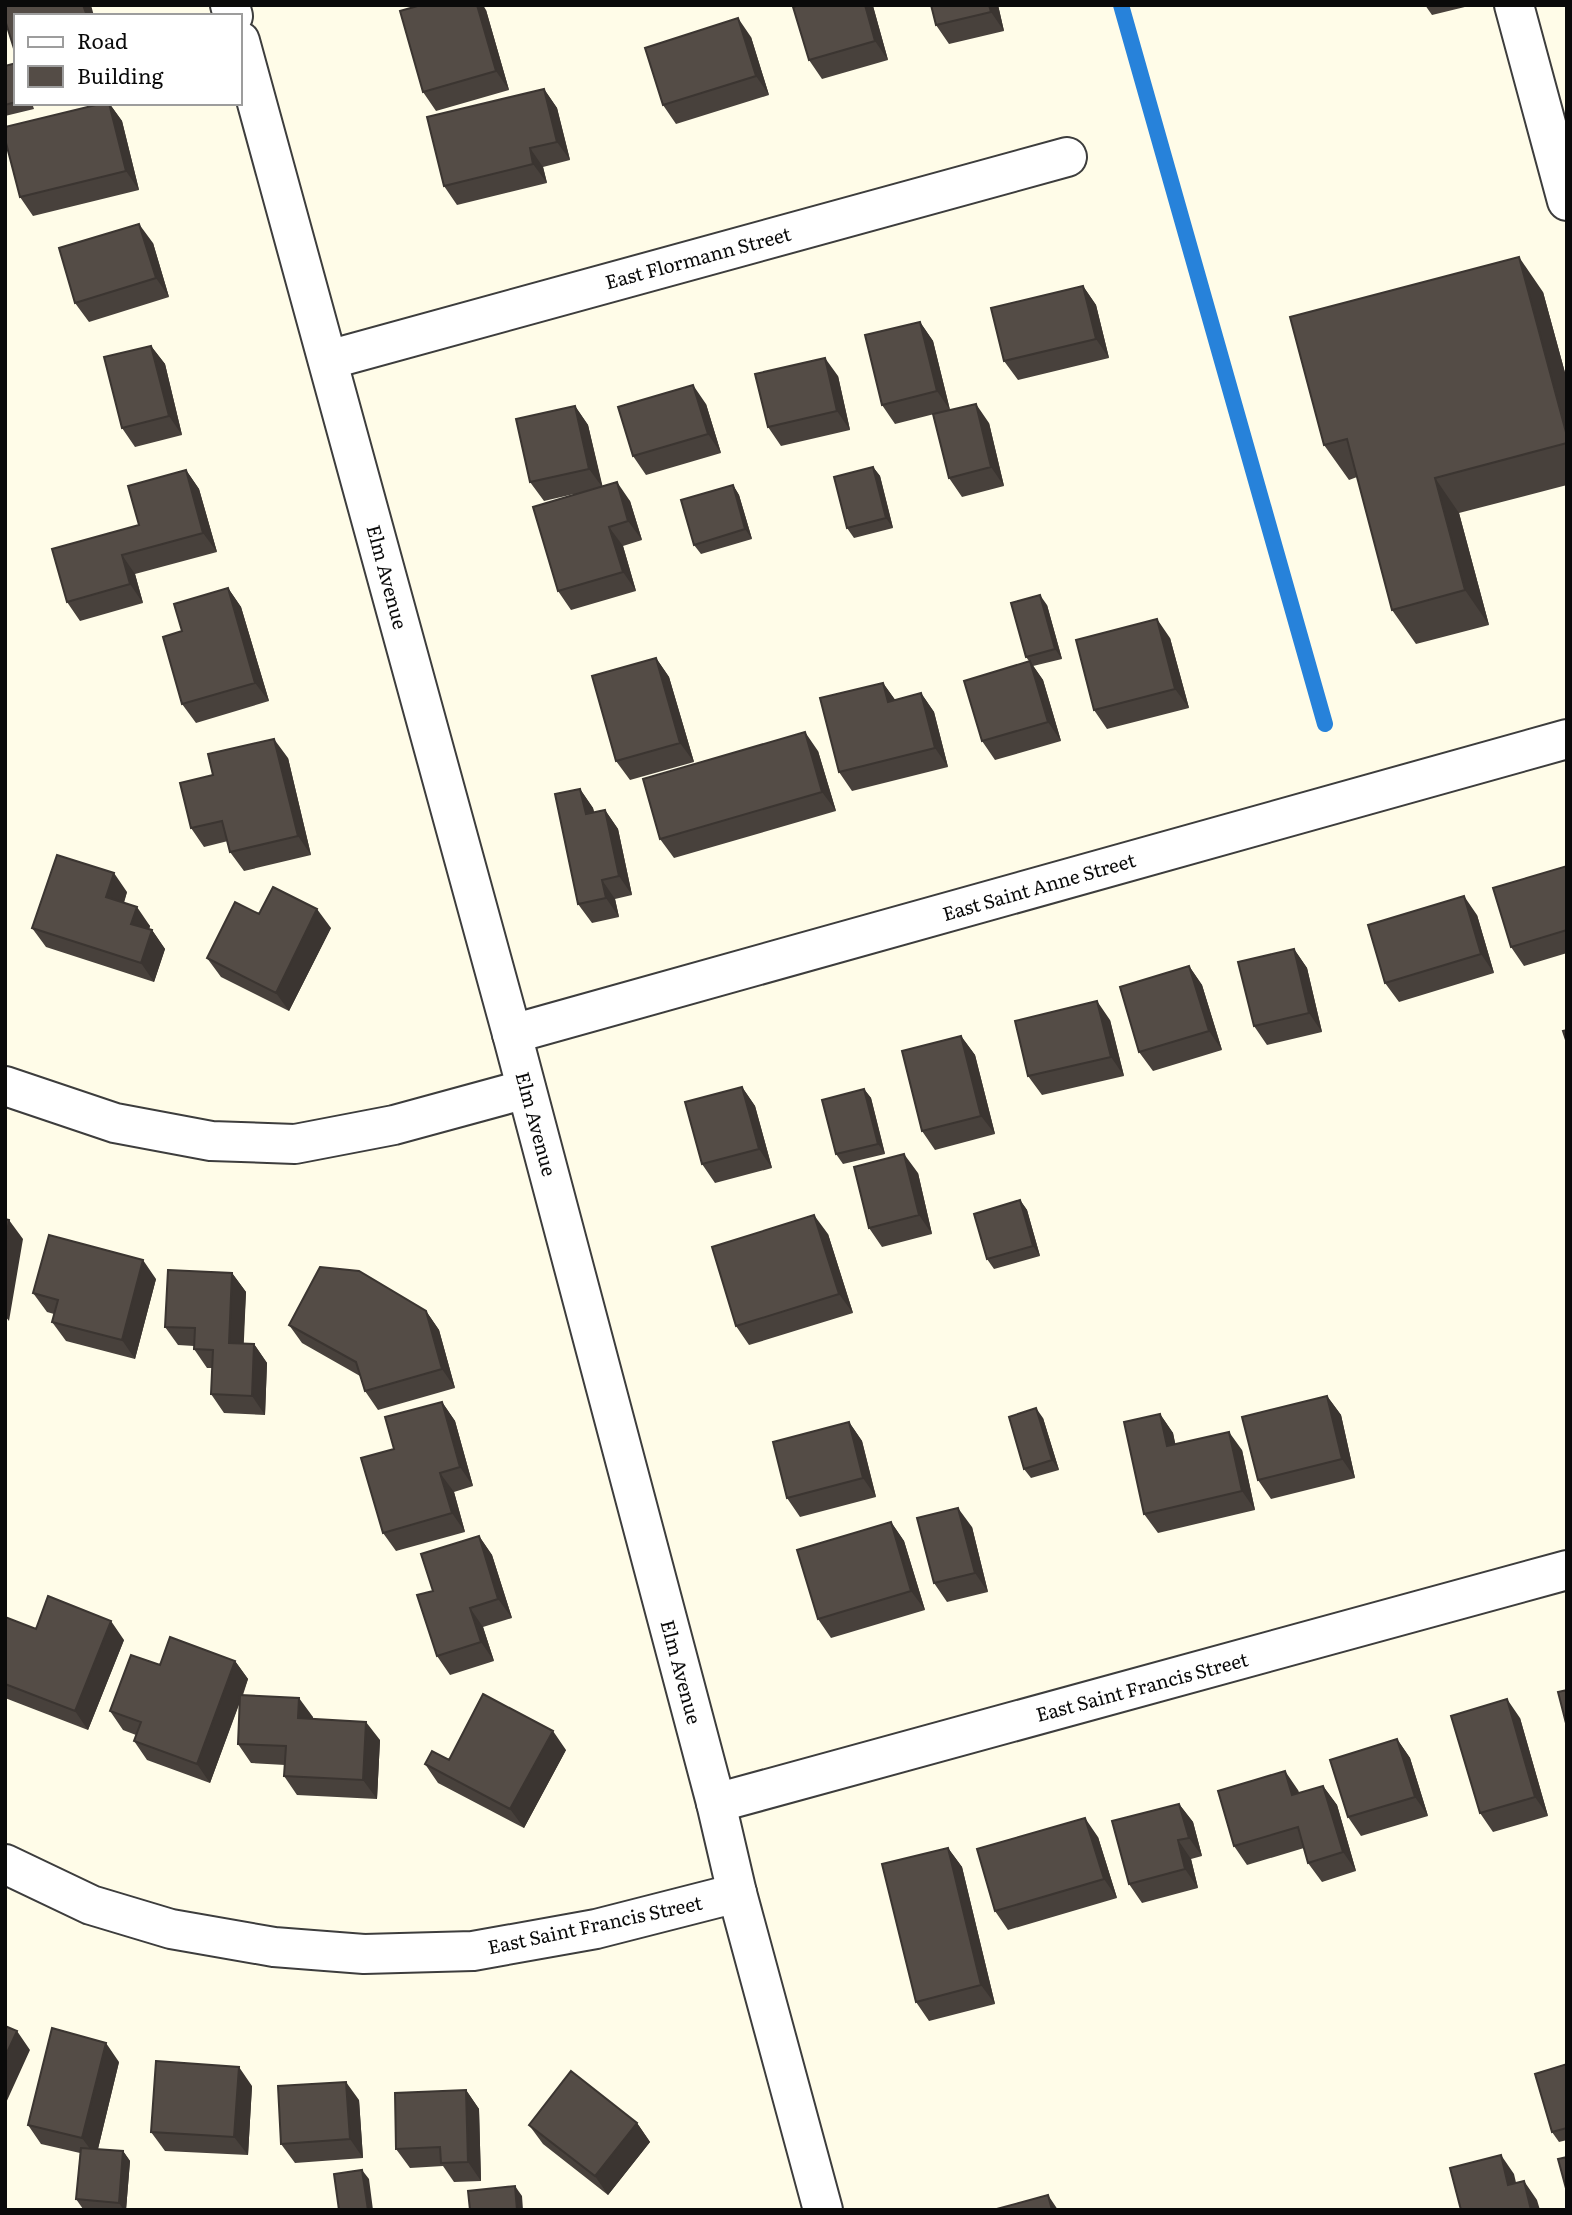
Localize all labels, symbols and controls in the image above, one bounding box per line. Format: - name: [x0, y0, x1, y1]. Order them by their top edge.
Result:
- legend: [14, 14, 242, 105]
- text: Road: [77, 24, 128, 55]
- text: Building: [77, 59, 164, 90]
- street label: East Flormann Street: [602, 219, 794, 295]
- street label: Elm Avenue: [361, 521, 415, 632]
- street label: East Saint Anne Street: [939, 845, 1139, 927]
- street label: Elm Avenue: [510, 1068, 564, 1179]
- street label: Elm Avenue: [655, 1616, 709, 1727]
- street label: East Saint Francis Street: [1033, 1644, 1251, 1728]
- street label: East Saint Francis Street: [485, 1888, 705, 1960]

